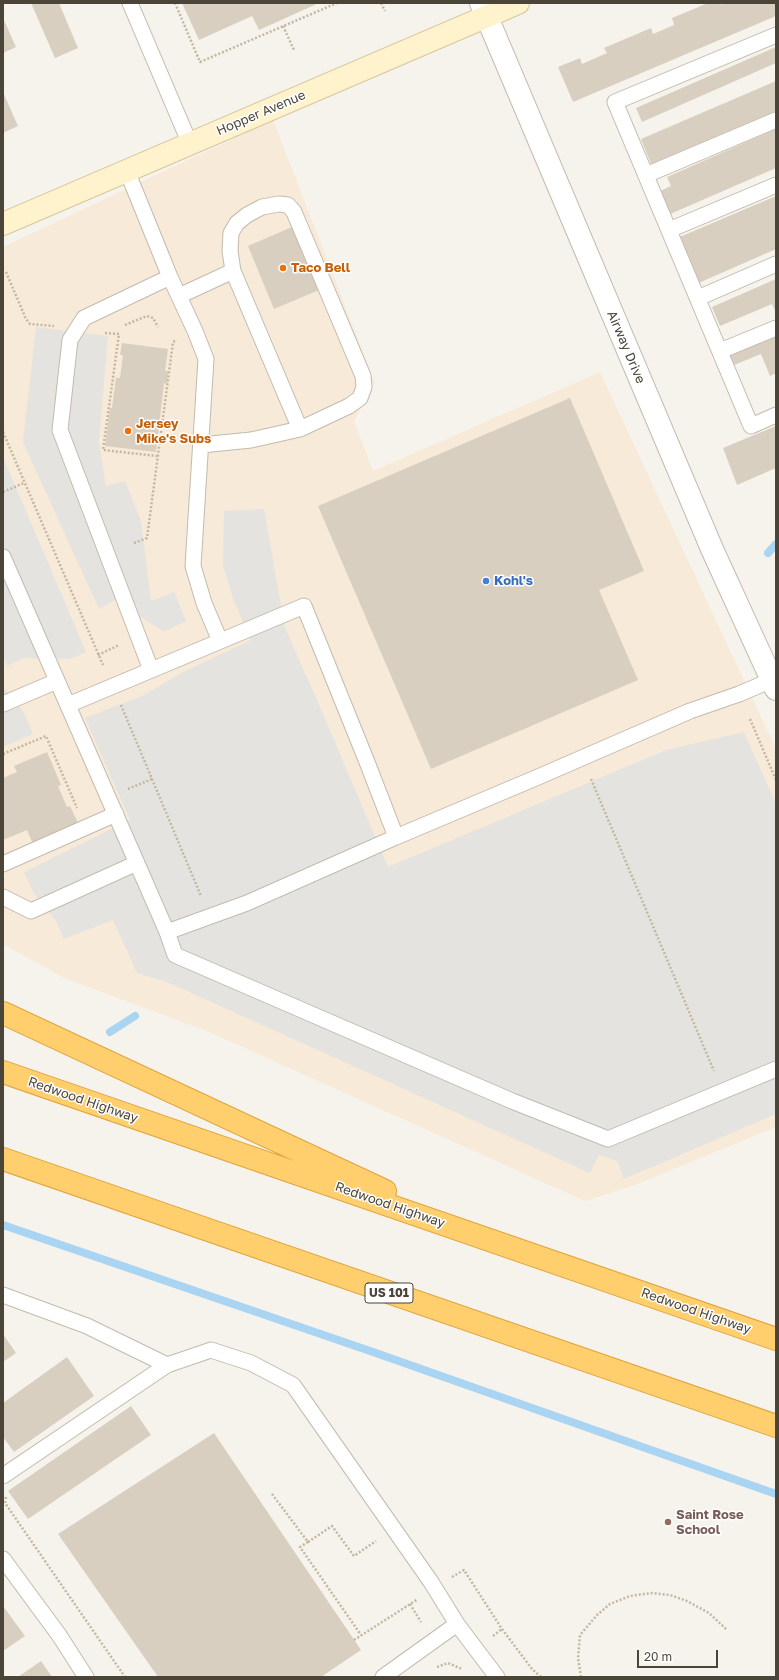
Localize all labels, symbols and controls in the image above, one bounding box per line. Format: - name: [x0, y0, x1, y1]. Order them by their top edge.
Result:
- street label: Hopper Avenue: [214, 87, 308, 139]
- place label: Taco Bell: [291, 260, 350, 276]
- marker: Taco Bell: [278, 263, 288, 273]
- street label: Airway Drive: [604, 308, 648, 386]
- place label: Jersey Mike's Subs: [136, 416, 211, 447]
- marker: Jersey Mike's Subs: [123, 426, 133, 436]
- place label: Kohl's: [494, 573, 533, 589]
- marker: Kohl's: [481, 576, 491, 586]
- street label: Redwood Highway: [26, 1074, 140, 1126]
- street label: Redwood Highway: [333, 1179, 447, 1231]
- road number: US 101: [365, 1283, 413, 1303]
- street label: Redwood Highway: [639, 1285, 753, 1337]
- place label: Saint Rose School: [676, 1507, 744, 1538]
- marker: Saint Rose School: [663, 1517, 673, 1527]
- scale bar: [639, 1642, 720, 1668]
- text: 20 m: [644, 1649, 672, 1664]

